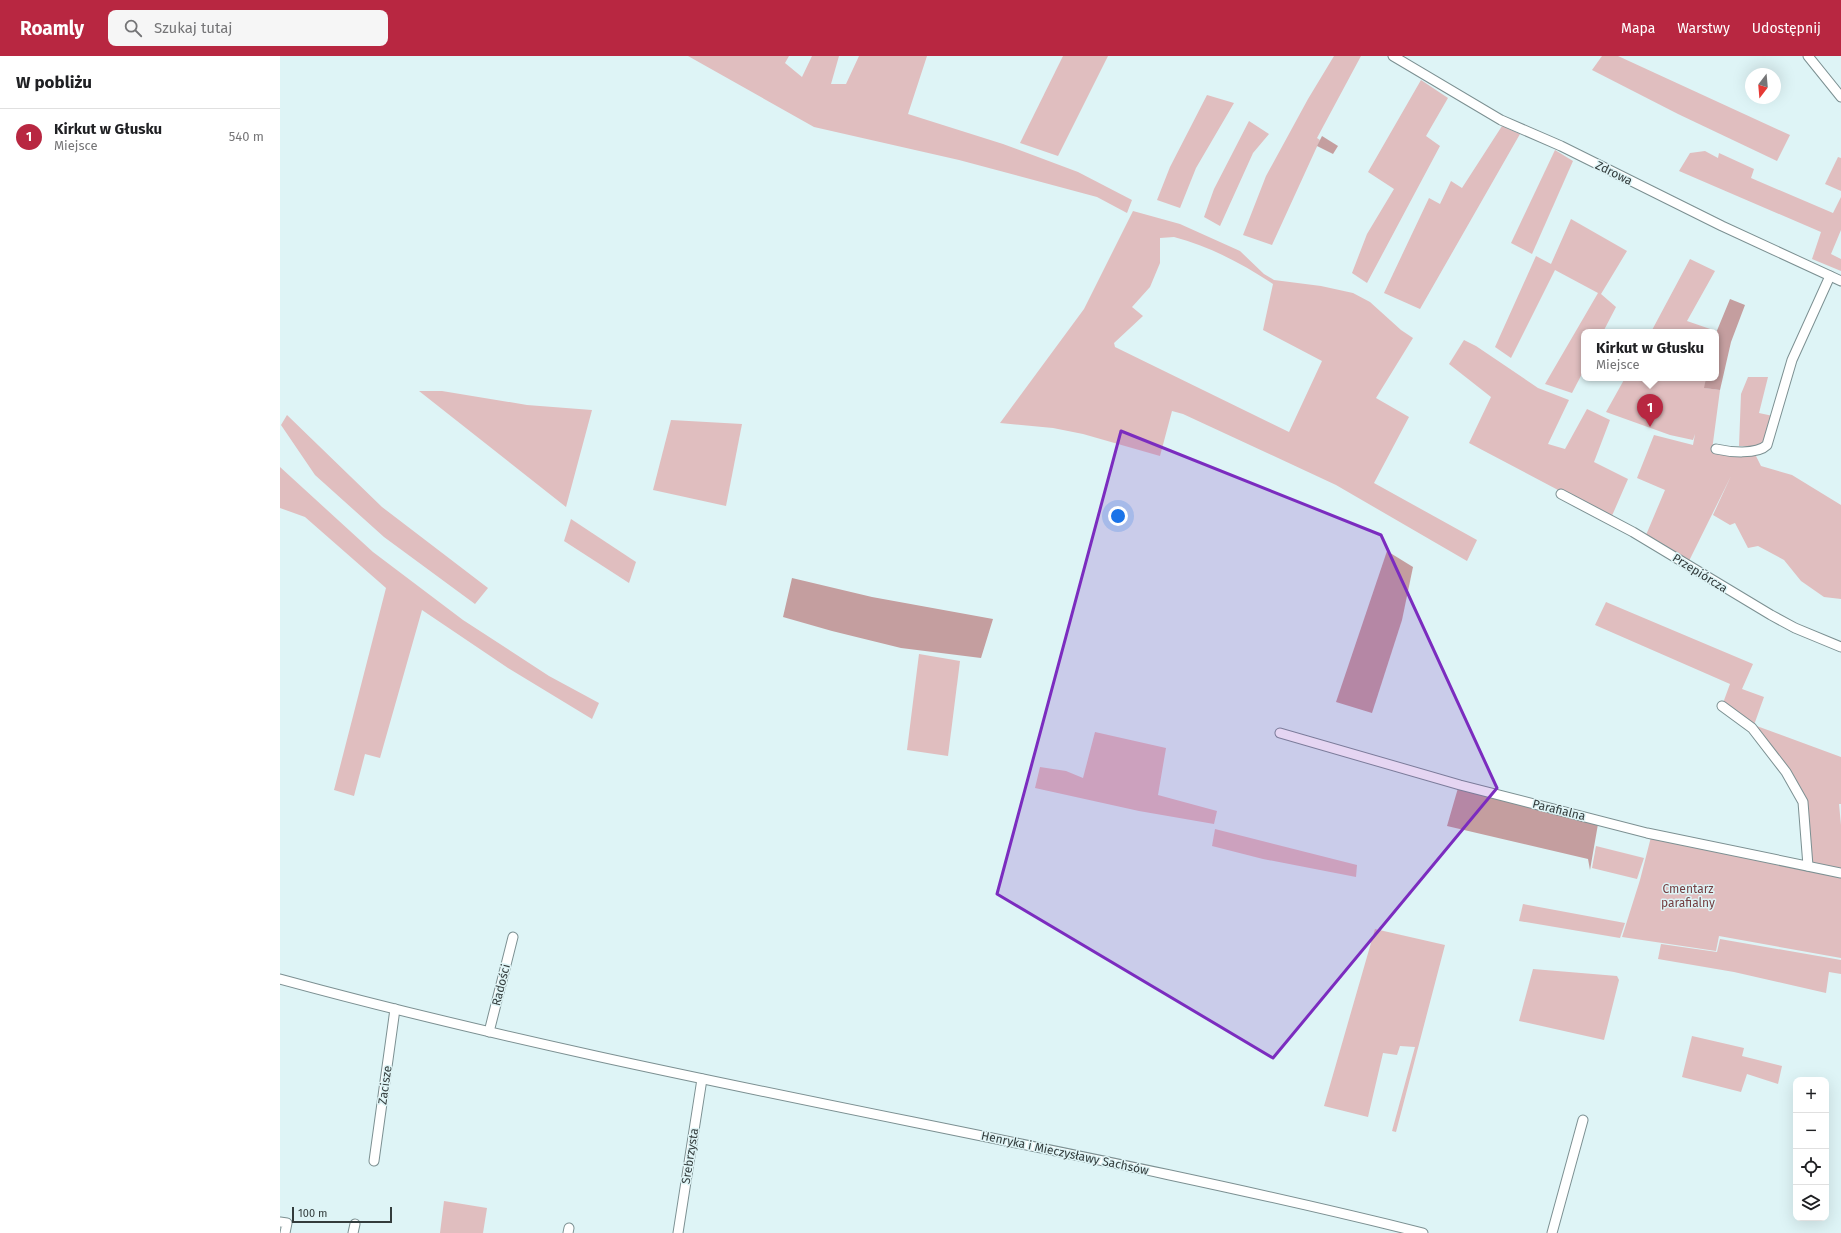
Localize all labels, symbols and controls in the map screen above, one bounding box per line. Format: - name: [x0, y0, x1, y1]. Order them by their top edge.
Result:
- search box: [108, 10, 388, 46]
- text: Roamly: [20, 17, 84, 40]
- icon: search: [122, 17, 144, 39]
- text: Szukaj tutaj: [154, 19, 233, 37]
- text: Mapa: [1621, 20, 1655, 37]
- text: Warstwy: [1677, 20, 1730, 37]
- text: Udostępnij: [1752, 20, 1821, 37]
- north arrow: [1745, 68, 1781, 104]
- text: W pobliżu: [16, 72, 92, 93]
- text: Kirkut w Głusku: [54, 120, 162, 138]
- text: 1: [26, 129, 32, 144]
- text: 540 m: [229, 129, 264, 144]
- text: Miejsce: [54, 138, 98, 153]
- street label: Zdrowa: [1593, 158, 1635, 188]
- popup: [1581, 329, 1719, 381]
- text: Kirkut w Głusku: [1596, 339, 1704, 357]
- text: Miejsce: [1596, 357, 1640, 372]
- pin: 1: [1637, 394, 1663, 427]
- your location: [1108, 506, 1128, 526]
- street label: Przepiórcza: [1670, 551, 1730, 595]
- street label: Parafialna: [1531, 797, 1587, 823]
- park label: Cmentarz parafialny: [1661, 882, 1715, 910]
- street label: Radości: [489, 963, 513, 1007]
- street label: Zacisze: [375, 1065, 395, 1105]
- map controls: [1793, 1077, 1829, 1221]
- button: +: [1793, 1077, 1829, 1113]
- button: −: [1793, 1113, 1829, 1149]
- street label: Srebrzysta: [679, 1127, 701, 1185]
- street label: Henryka i Mieczysławy Sachsów: [980, 1128, 1150, 1178]
- button: locate: [1793, 1149, 1829, 1185]
- button: layers: [1793, 1185, 1829, 1221]
- scale bar: [292, 1205, 392, 1224]
- text: 100 m: [298, 1207, 327, 1220]

